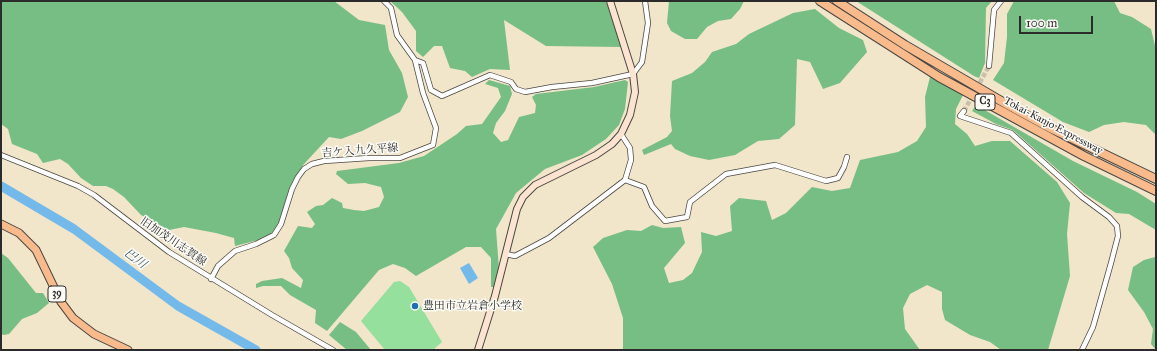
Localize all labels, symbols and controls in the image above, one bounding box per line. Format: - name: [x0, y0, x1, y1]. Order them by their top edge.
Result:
- scale bar: [1021, 8, 1095, 34]
- text: 100 m: [1026, 16, 1057, 30]
- road number: C3: [975, 94, 995, 110]
- street label: Tokai-Kanjo Expressway: [1001, 94, 1105, 158]
- street label: 吉ケ入九久平線: [321, 142, 399, 160]
- street label: 旧加茂川志賀線: [137, 215, 209, 269]
- water label: 巴川: [121, 246, 149, 272]
- road number: 39: [48, 286, 66, 302]
- place label: 豊田市立岩倉小学校: [423, 299, 522, 313]
- marker: 豊田市立岩倉小学校: [410, 301, 420, 311]

